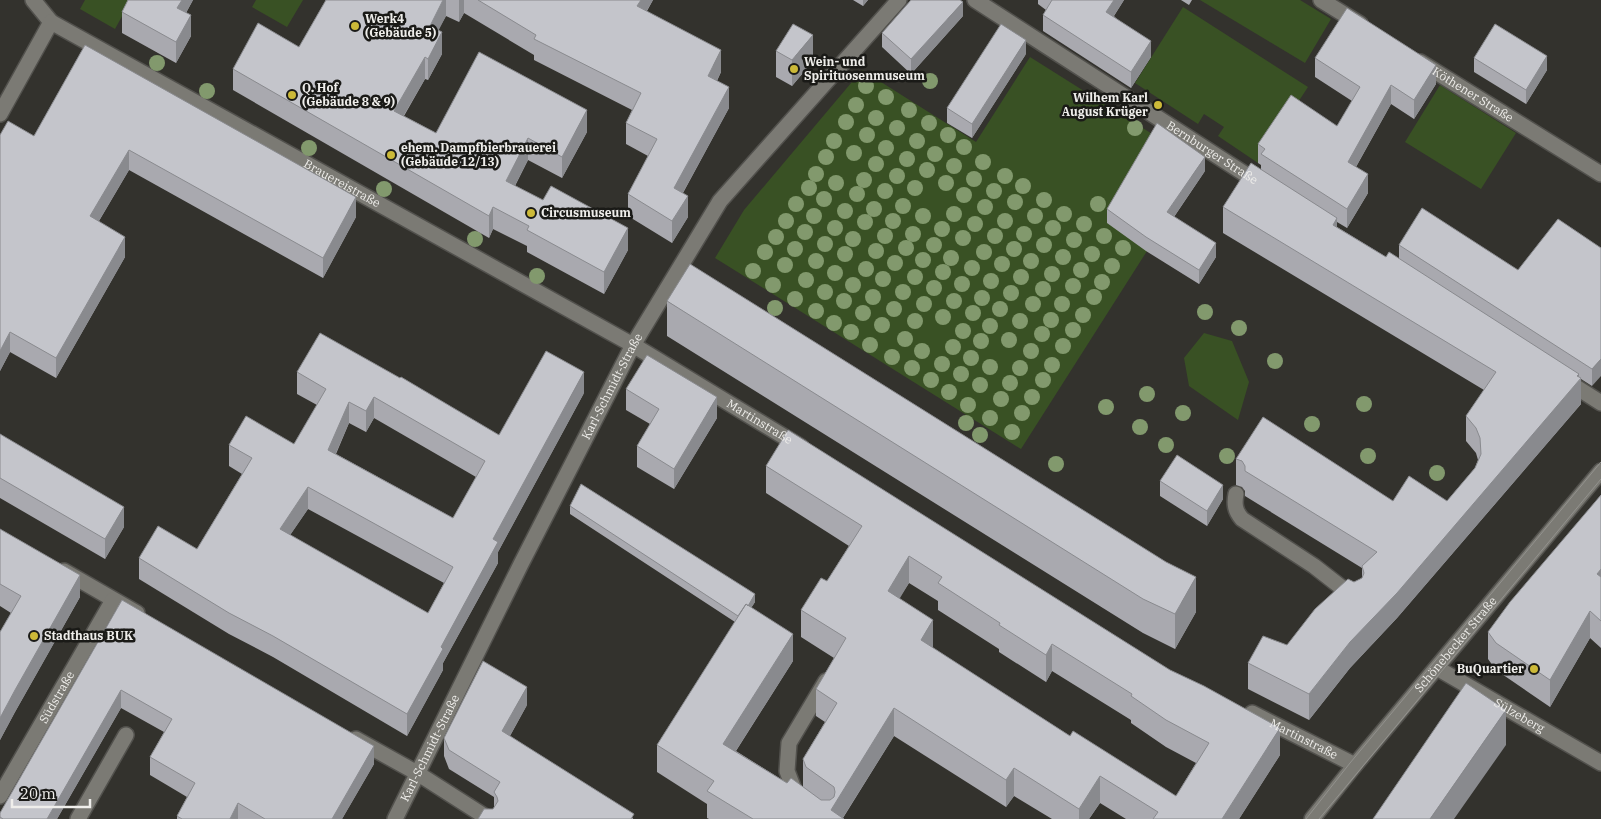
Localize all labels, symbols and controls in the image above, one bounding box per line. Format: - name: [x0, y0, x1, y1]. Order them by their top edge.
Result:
- place label: Werk4 (Gebäude 5): [365, 11, 436, 40]
- marker: Werk4 (Gebäude 5): [349, 20, 361, 32]
- place label: Wein- und Spirituosenmuseum: [804, 54, 925, 83]
- marker: Wein- und Spirituosenmuseum: [788, 63, 800, 75]
- street label: Köthener Straße: [1430, 63, 1516, 125]
- place label: Q. Hof (Gebäude 8 & 9): [302, 80, 395, 109]
- marker: Q. Hof (Gebäude 8 & 9): [286, 89, 298, 101]
- place label: Wilhem Karl August Krüger: [1062, 90, 1148, 119]
- marker: Wilhem Karl August Krüger: [1152, 99, 1164, 111]
- street label: Bernburger Straße: [1164, 117, 1261, 187]
- place label: ehem. Dampfbierbrauerei (Gebäude 12/13): [401, 140, 556, 169]
- marker: ehem. Dampfbierbrauerei (Gebäude 12/13): [385, 149, 397, 161]
- street label: Brauereistraße: [301, 156, 383, 210]
- place label: Circusmuseum: [541, 205, 631, 220]
- marker: Circusmuseum: [525, 207, 537, 219]
- street label: Karl-Schmidt-Straße: [578, 330, 645, 442]
- street label: Martinstraße: [724, 396, 796, 447]
- street label: Schönebecker Straße: [1411, 593, 1500, 695]
- place label: Stadthaus BUK: [44, 628, 134, 643]
- marker: Stadthaus BUK: [28, 630, 40, 642]
- place label: BuQuartier: [1457, 661, 1524, 676]
- marker: BuQuartier: [1528, 663, 1540, 675]
- street label: Südstraße: [36, 668, 77, 726]
- street label: Karl-Schmidt-Straße: [397, 692, 462, 804]
- street label: Sülzeberg: [1491, 695, 1548, 736]
- street label: Martinstraße: [1267, 715, 1341, 762]
- scale bar: [12, 776, 90, 808]
- text: 20 m: [20, 784, 56, 803]

